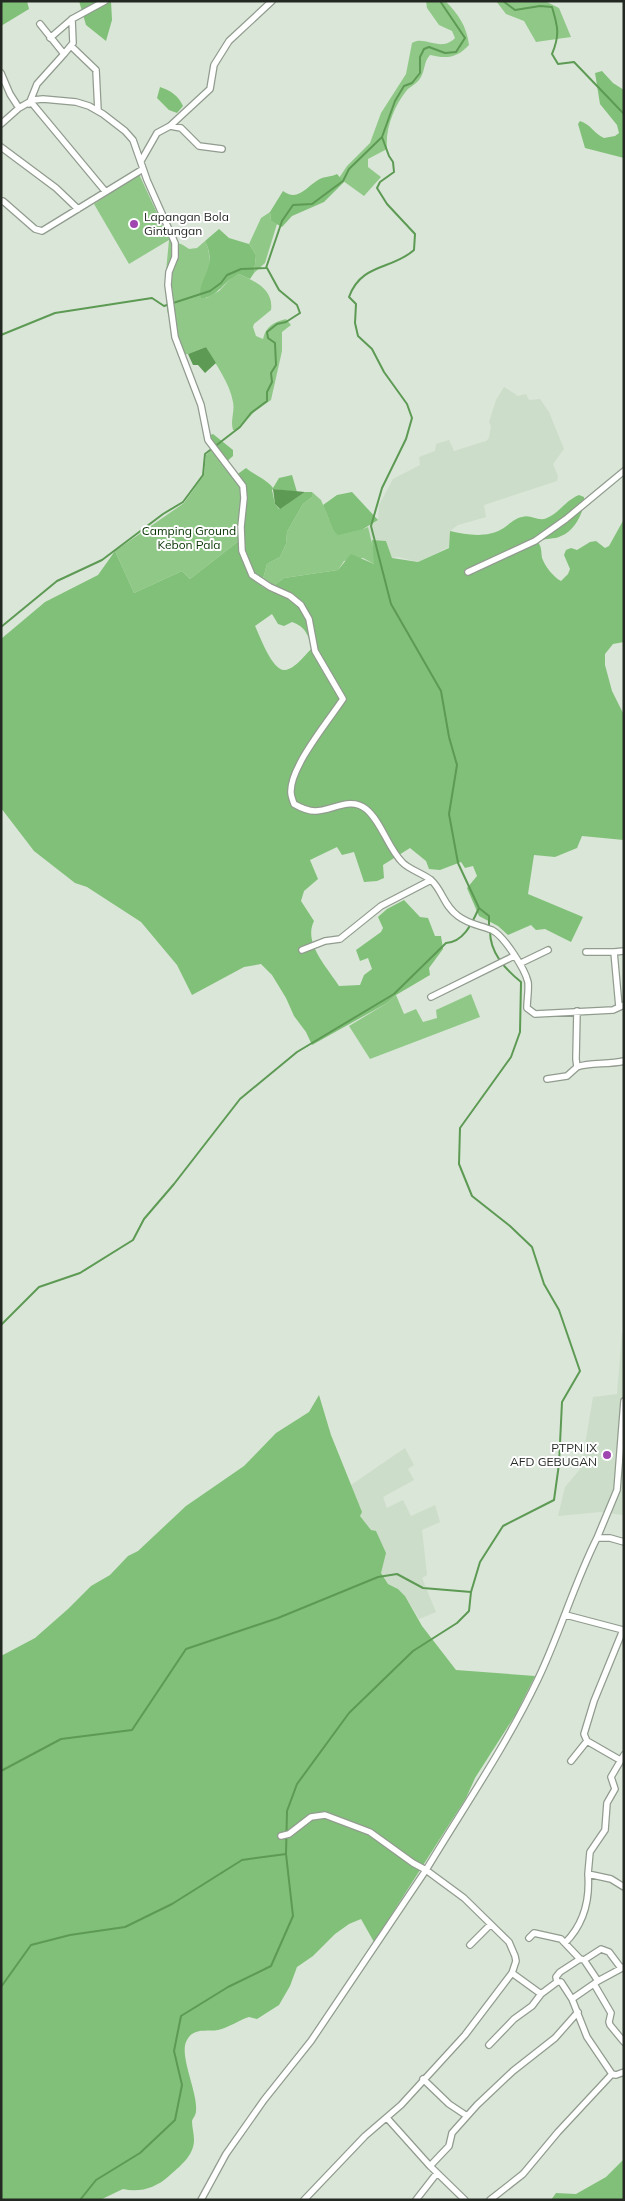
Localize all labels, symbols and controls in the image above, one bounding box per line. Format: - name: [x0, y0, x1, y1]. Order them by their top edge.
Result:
- place label: Lapangan Bola Gintungan: [144, 209, 229, 238]
- marker: Lapangan Bola Gintungan: [128, 218, 140, 230]
- park label: Camping Ground Kebon Pala: [142, 523, 236, 552]
- place label: PTPN IX AFD GEBUGAN: [510, 1440, 597, 1469]
- marker: PTPN IX AFD GEBUGAN: [601, 1449, 613, 1461]

